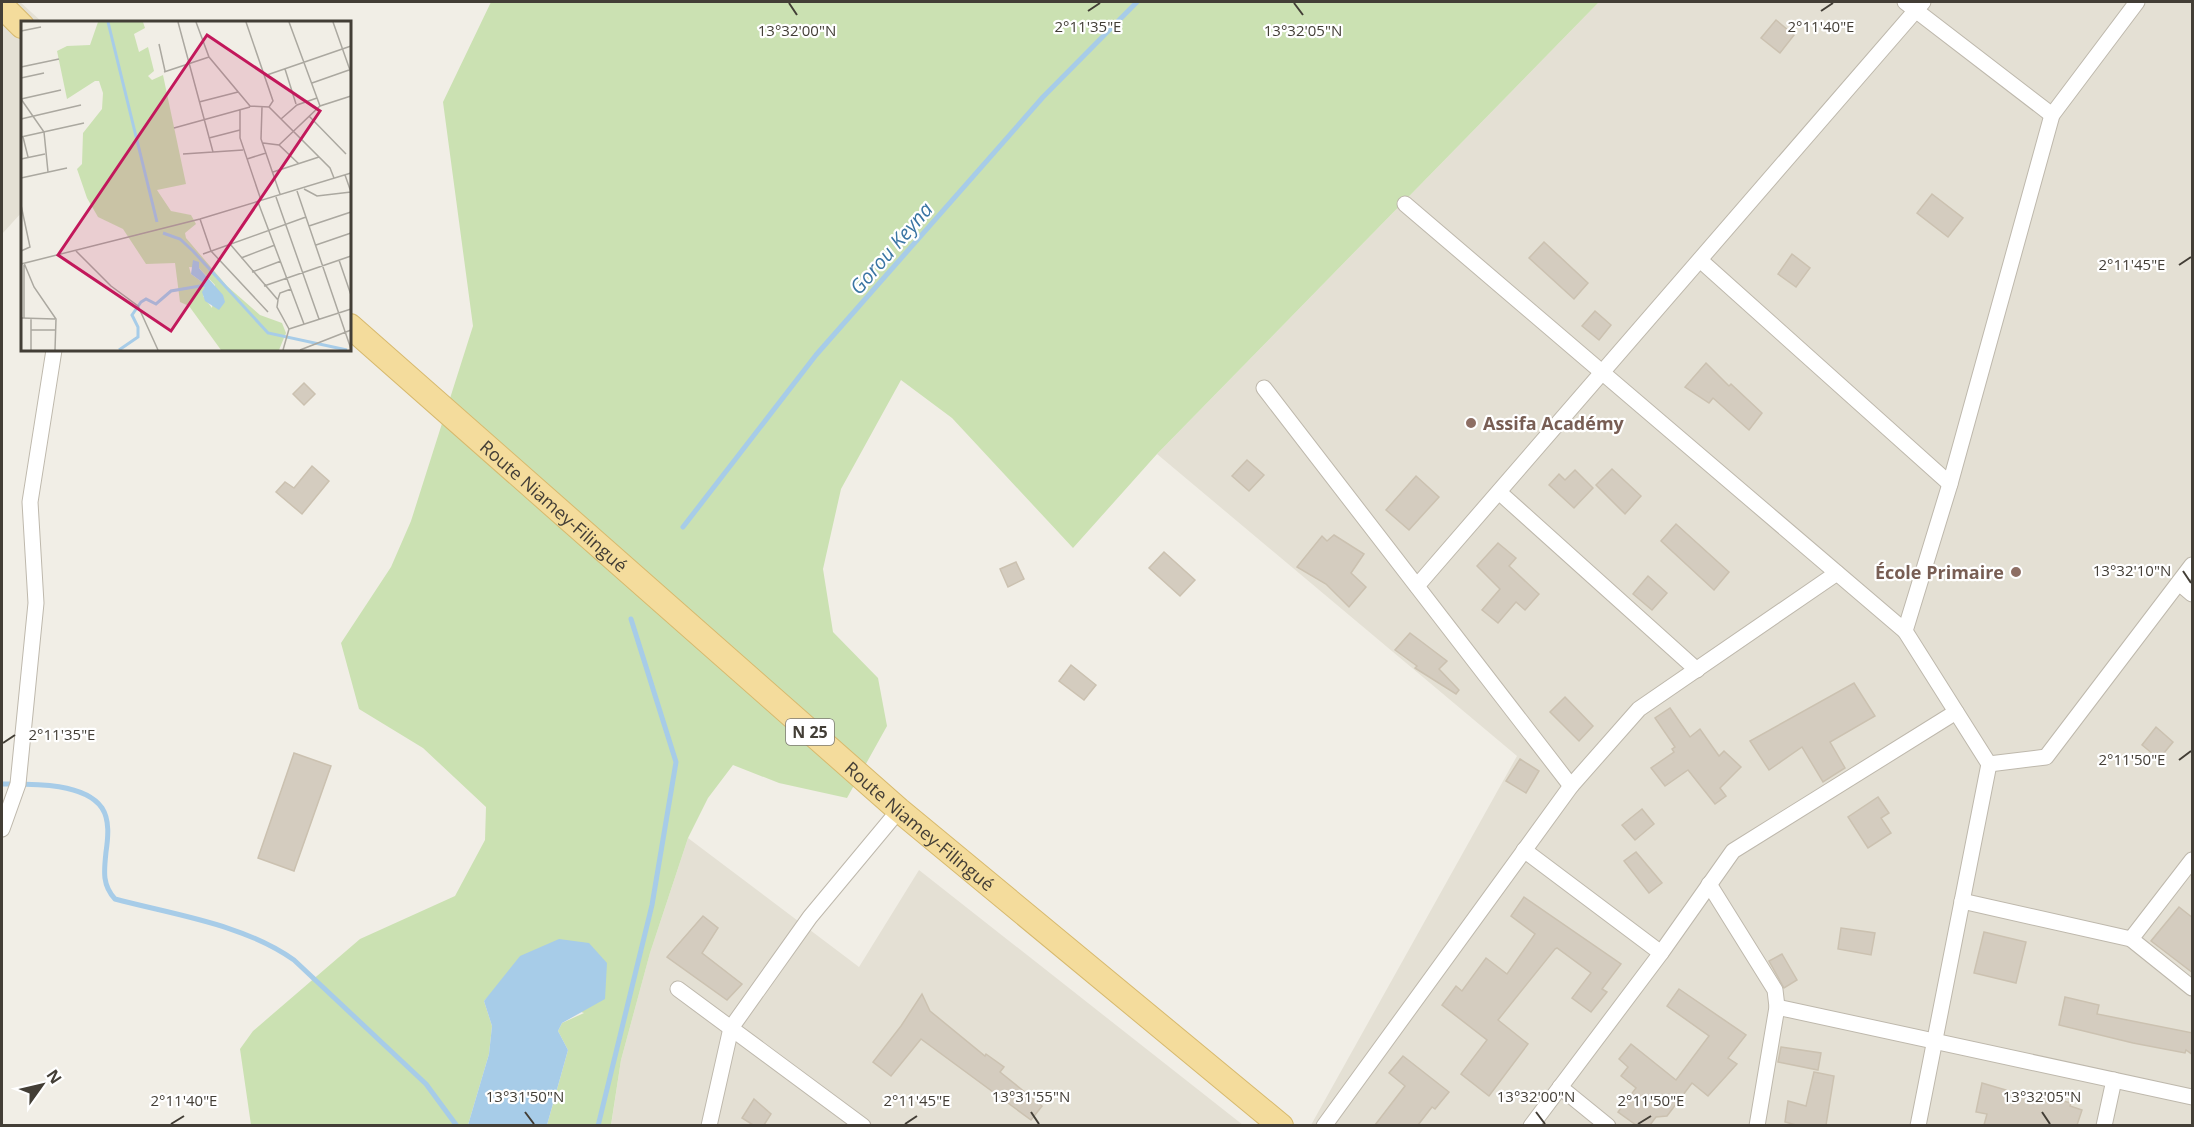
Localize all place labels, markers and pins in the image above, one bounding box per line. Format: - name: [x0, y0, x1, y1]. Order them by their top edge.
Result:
- place label: Assifa Académy: [1483, 411, 1625, 435]
- marker: Assifa Académy: [1464, 416, 1478, 430]
- place label: École Primaire: [1875, 560, 2004, 584]
- marker: École Primaire: [2009, 565, 2023, 579]

